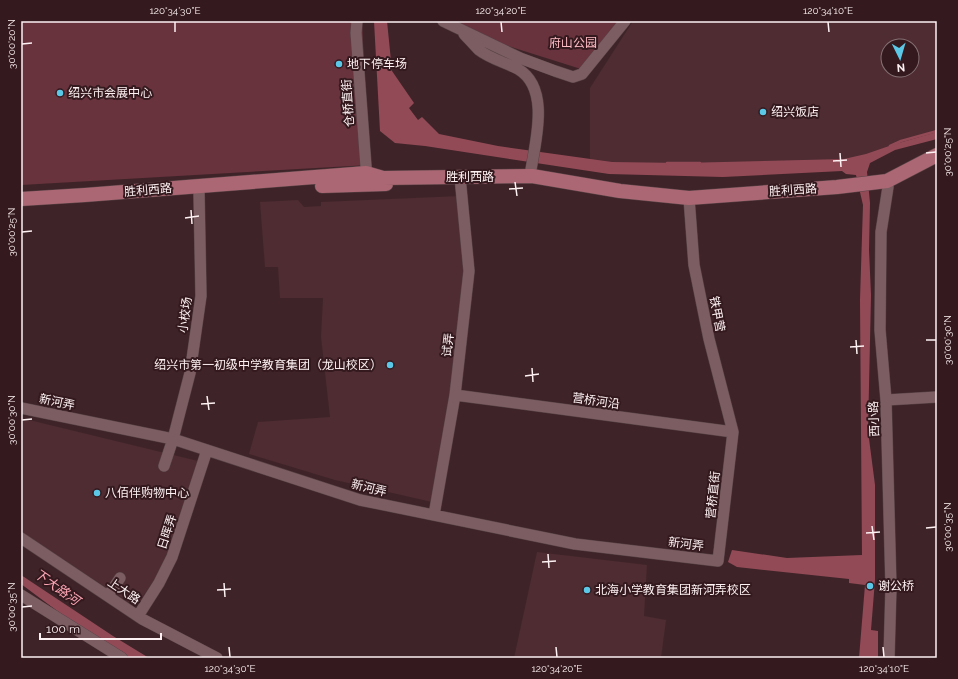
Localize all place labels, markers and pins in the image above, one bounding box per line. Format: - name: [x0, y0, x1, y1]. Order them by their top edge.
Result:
- place label: 地下停车场: [347, 57, 407, 71]
- marker: 地下停车场: [334, 59, 344, 69]
- place label: 绍兴市会展中心: [68, 86, 152, 100]
- marker: 绍兴市会展中心: [55, 88, 65, 98]
- place label: 绍兴饭店: [771, 105, 819, 119]
- marker: 绍兴饭店: [758, 107, 768, 117]
- place label: 绍兴市第一初级中学教育集团（龙山校区）: [154, 358, 382, 372]
- marker: 绍兴市第一初级中学教育集团（龙山校区）: [385, 360, 395, 370]
- place label: 八佰伴购物中心: [105, 486, 189, 500]
- marker: 八佰伴购物中心: [92, 488, 102, 498]
- place label: 谢公桥: [878, 579, 914, 593]
- marker: 谢公桥: [865, 581, 875, 591]
- place label: 北海小学教育集团新河弄校区: [595, 583, 751, 597]
- marker: 北海小学教育集团新河弄校区: [582, 585, 592, 595]

